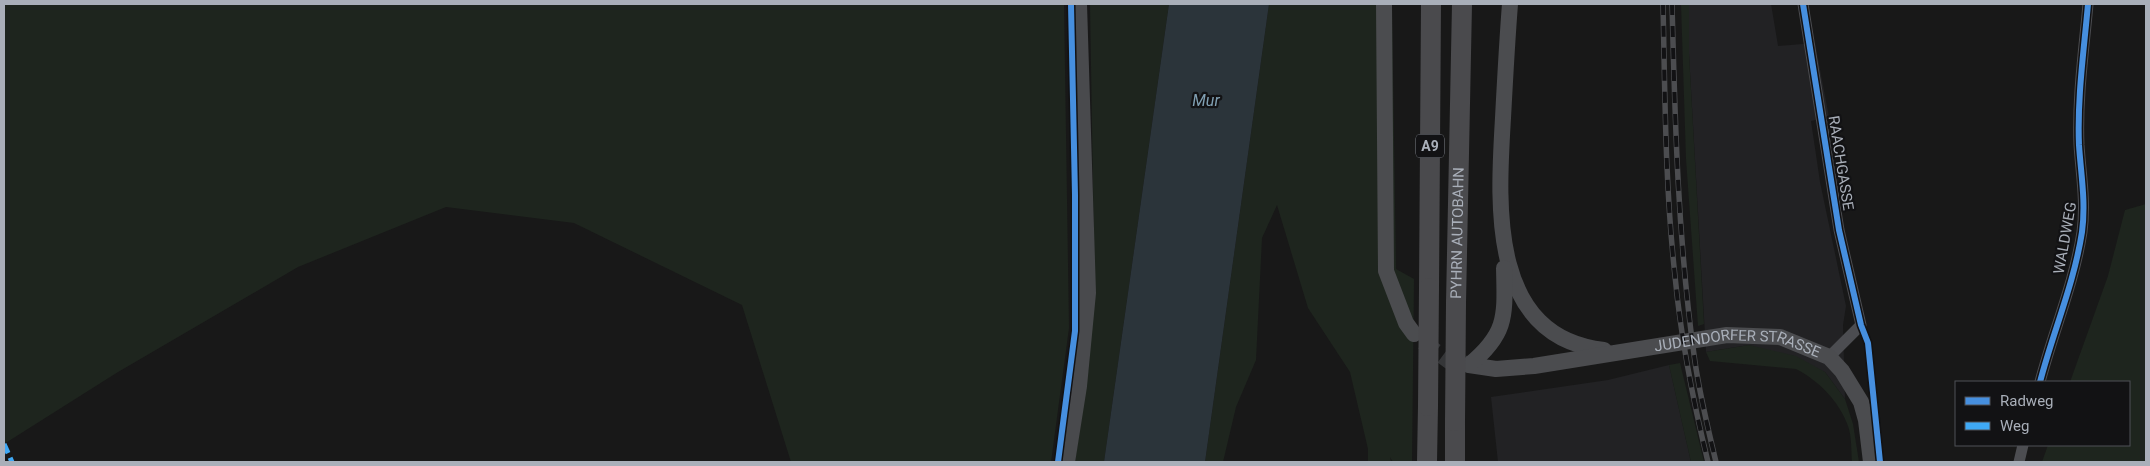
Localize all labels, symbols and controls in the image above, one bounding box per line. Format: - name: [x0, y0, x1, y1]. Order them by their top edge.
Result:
- water label: Mur: [1192, 91, 1220, 110]
- street label: RAACHGASSE: [1825, 114, 1857, 212]
- road number: A9: [1416, 134, 1444, 158]
- street label: PYHRN AUTOBAHN: [1447, 167, 1468, 299]
- street label: WALDWEG: [2050, 201, 2080, 275]
- street label: JUDENDORFER STRASSE: [1653, 326, 1824, 362]
- legend: [1955, 381, 2130, 446]
- text: Radweg: [2000, 392, 2054, 410]
- text: Weg: [2000, 417, 2029, 435]

